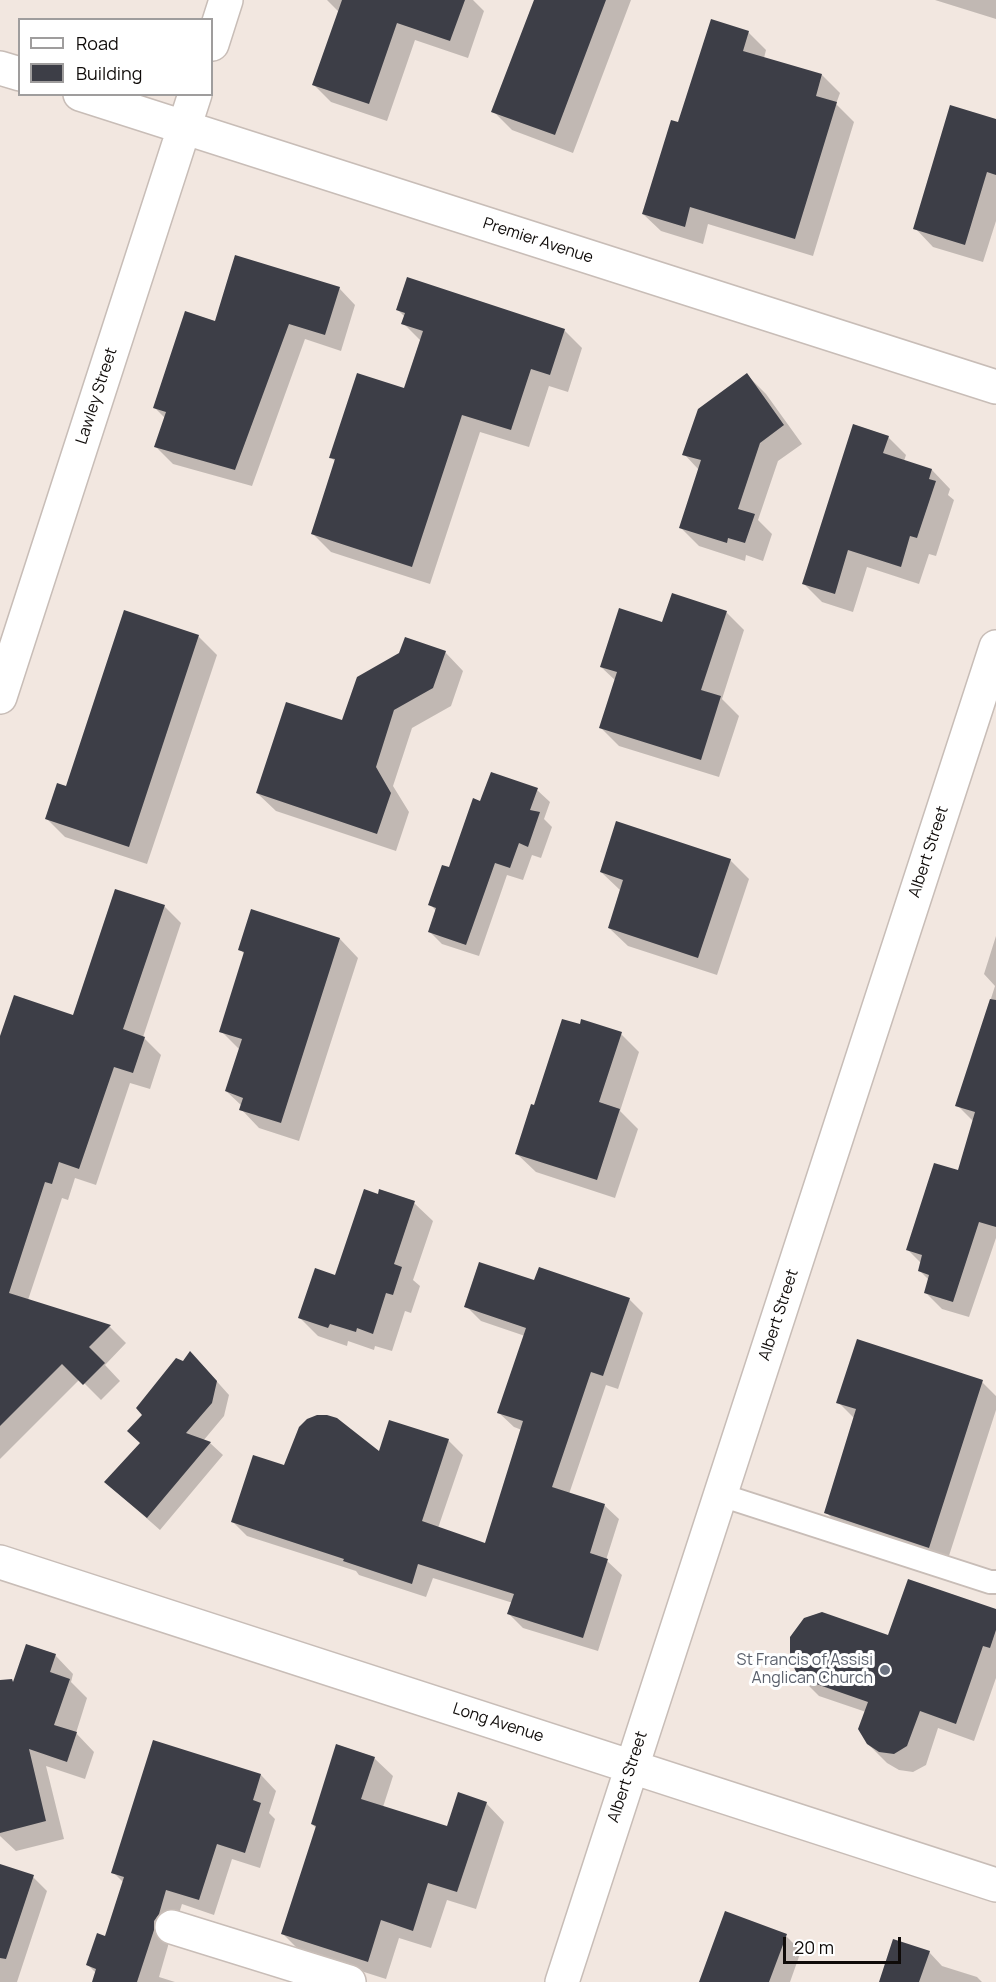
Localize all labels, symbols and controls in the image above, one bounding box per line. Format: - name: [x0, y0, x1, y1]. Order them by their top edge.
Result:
- legend: [18, 18, 213, 96]
- text: Road: [76, 31, 119, 55]
- text: Building: [76, 61, 142, 85]
- street label: Premier Avenue: [480, 214, 596, 268]
- street label: Lawley Street: [72, 345, 122, 447]
- street label: Albert Street: [905, 804, 953, 900]
- street label: Albert Street: [755, 1267, 803, 1363]
- place label: St Francis of Assisi Anglican Church: [737, 1651, 873, 1689]
- marker: St Francis of Assisi Anglican Church: [878, 1663, 892, 1677]
- street label: Long Avenue: [450, 1699, 546, 1747]
- street label: Albert Street: [604, 1729, 652, 1825]
- scale bar: [786, 1925, 904, 1963]
- text: 20 m: [794, 1935, 834, 1959]

